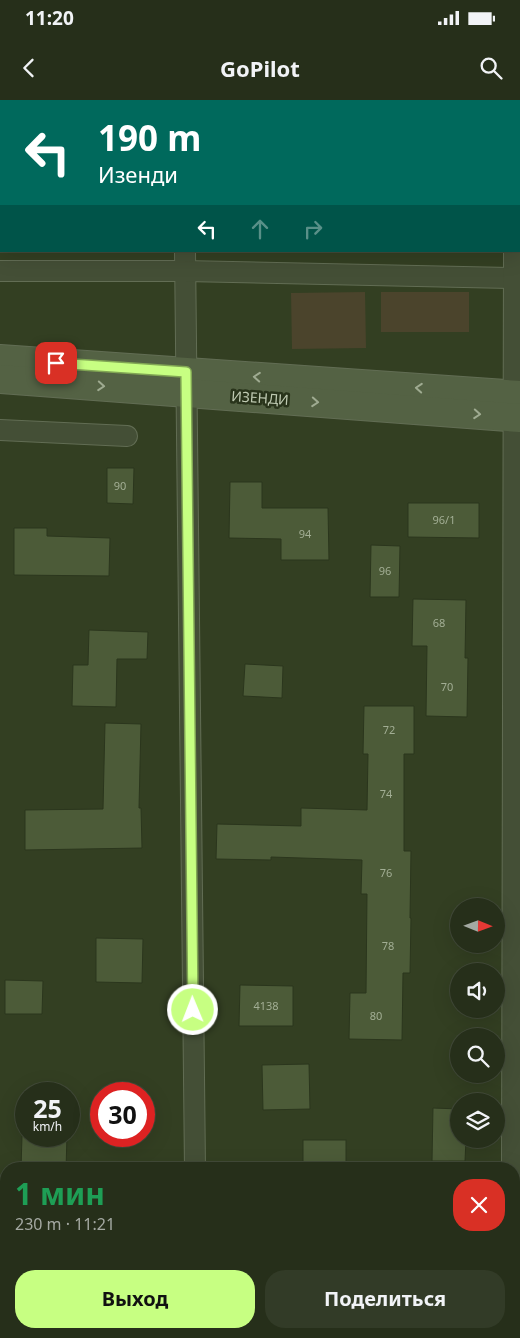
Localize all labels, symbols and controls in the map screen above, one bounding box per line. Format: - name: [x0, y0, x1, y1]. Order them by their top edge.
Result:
- text: 11:20: [25, 5, 74, 31]
- text: GoPilot: [220, 53, 300, 83]
- icon: back: [15, 54, 43, 82]
- icon: search: [477, 54, 505, 82]
- text: 190 m: [98, 114, 201, 161]
- icon: left: [15, 120, 80, 185]
- text: Изенди: [98, 159, 178, 189]
- icon: left: [193, 215, 221, 243]
- icon: ahead: [246, 215, 274, 243]
- icon: right: [299, 215, 327, 243]
- pin: [35, 342, 77, 384]
- icon: arrive: [42, 349, 70, 377]
- one-way arrow: [253, 371, 261, 382]
- one-way arrow: [97, 381, 105, 392]
- one-way arrow: [415, 382, 423, 393]
- street label: ИЗЕНДИ: [231, 386, 289, 409]
- one-way arrow: [312, 397, 320, 408]
- one-way arrow: [474, 409, 482, 420]
- house number: 90: [114, 478, 126, 493]
- house number: 96/1: [433, 512, 455, 527]
- house number: 94: [299, 526, 312, 541]
- house number: 96: [379, 563, 391, 578]
- house number: 68: [433, 615, 445, 630]
- house number: 70: [441, 679, 453, 694]
- house number: 72: [383, 722, 395, 737]
- house number: 74: [380, 786, 393, 801]
- house number: 76: [380, 865, 392, 880]
- north arrow: [450, 898, 505, 952]
- map controls: [450, 898, 505, 1148]
- house number: 78: [382, 938, 394, 953]
- button: sound: [450, 963, 505, 1018]
- position arrow: [166, 983, 218, 1035]
- house number: 4138: [253, 998, 279, 1013]
- house number: 80: [370, 1008, 382, 1023]
- button: search: [450, 1028, 505, 1083]
- speed limit sign: 30: [90, 1082, 155, 1147]
- text: 25: [33, 1091, 62, 1125]
- button: layers: [450, 1093, 505, 1148]
- text: km/h: [33, 1118, 62, 1135]
- text: 1 мин: [15, 1173, 105, 1214]
- button: close: [453, 1179, 505, 1231]
- text: 230 m · 11:21: [15, 1213, 115, 1235]
- button: Выход: [15, 1270, 255, 1328]
- button: Поделиться: [265, 1270, 505, 1328]

